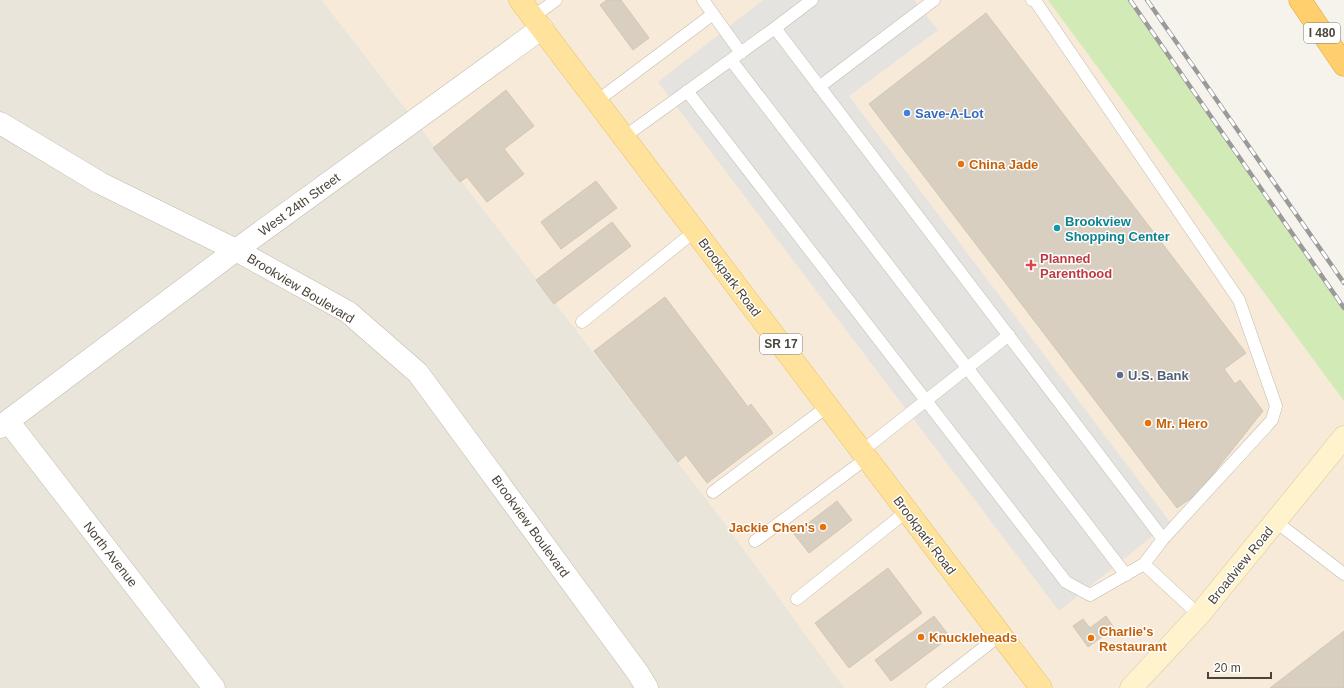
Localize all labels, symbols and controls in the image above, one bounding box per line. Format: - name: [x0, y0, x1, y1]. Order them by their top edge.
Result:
- road number: I 480: [1304, 23, 1340, 43]
- place label: Save-A-Lot: [915, 106, 984, 121]
- marker: Save-A-Lot: [902, 108, 912, 118]
- place label: China Jade: [969, 157, 1038, 172]
- marker: China Jade: [956, 159, 966, 169]
- street label: West 24th Street: [256, 170, 343, 239]
- place label: Brookview Shopping Center: [1065, 214, 1170, 244]
- marker: Brookview Shopping Center: [1052, 223, 1062, 233]
- street label: Brookpark Road: [695, 235, 764, 319]
- street label: Brookview Boulevard: [245, 251, 357, 326]
- place label: Planned Parenthood: [1040, 251, 1112, 281]
- marker: Planned Parenthood: [1025, 259, 1037, 271]
- road number: SR 17: [760, 334, 802, 354]
- place label: U.S. Bank: [1128, 368, 1189, 383]
- marker: U.S. Bank: [1115, 370, 1125, 380]
- place label: Mr. Hero: [1156, 416, 1208, 431]
- marker: Mr. Hero: [1143, 418, 1153, 428]
- street label: Brookview Boulevard: [489, 472, 573, 580]
- street label: Brookpark Road: [890, 493, 959, 577]
- street label: North Avenue: [81, 519, 141, 590]
- place label: Jackie Chen's: [729, 520, 815, 535]
- marker: Jackie Chen's: [818, 522, 828, 532]
- street label: Broadview Road: [1205, 524, 1276, 607]
- place label: Charlie's Restaurant: [1099, 624, 1168, 654]
- place label: Knuckleheads: [929, 630, 1017, 645]
- marker: Knuckleheads: [916, 632, 926, 642]
- marker: Charlie's Restaurant: [1086, 633, 1096, 643]
- scale bar: [1208, 654, 1271, 680]
- text: 20 m: [1214, 661, 1241, 675]

